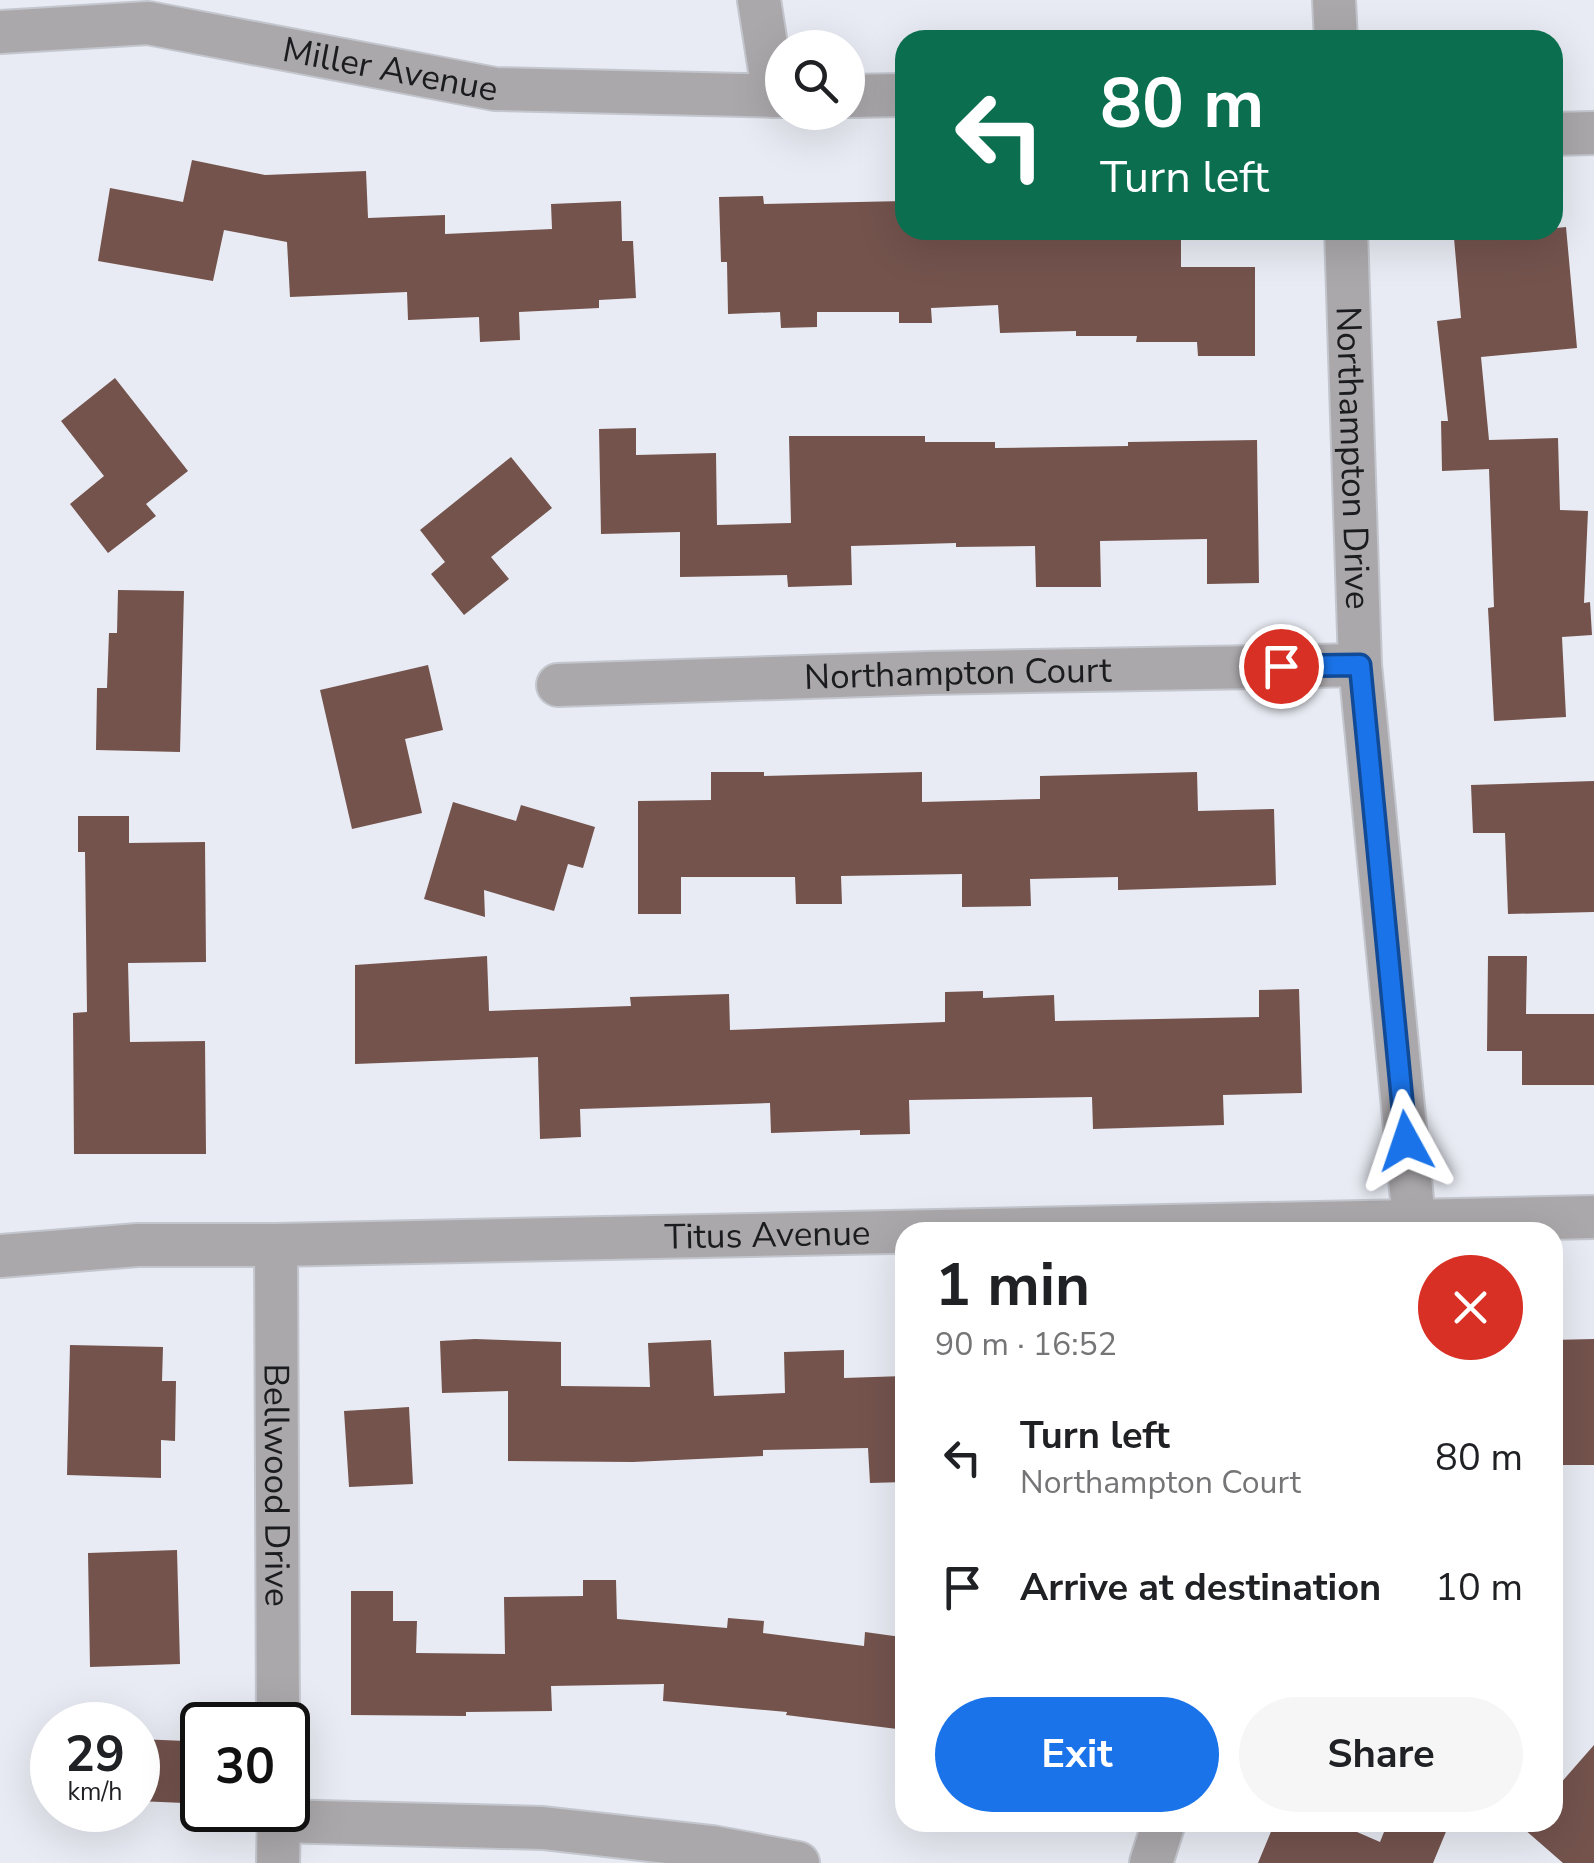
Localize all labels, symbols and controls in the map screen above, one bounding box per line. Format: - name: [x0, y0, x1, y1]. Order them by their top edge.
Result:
- street label: Miller Avenue: [279, 26, 502, 113]
- map controls: [765, 30, 865, 130]
- button: search: [765, 30, 865, 130]
- text: 80 m: [1100, 56, 1264, 152]
- icon: left: [935, 70, 1065, 200]
- text: Turn left: [1100, 147, 1269, 208]
- street label: Northampton Drive: [1324, 306, 1381, 610]
- pin: [1239, 624, 1324, 709]
- icon: arrive: [1254, 639, 1309, 694]
- street label: Northampton Court: [803, 647, 1113, 701]
- position arrow: [1354, 1089, 1458, 1193]
- street label: Titus Avenue: [664, 1209, 871, 1261]
- text: 1 min: [935, 1244, 1090, 1326]
- button: close: [1418, 1255, 1523, 1360]
- text: 90 m · 16:52: [935, 1323, 1117, 1366]
- street label: Bellwood Drive: [252, 1363, 301, 1607]
- text: Turn left: [1020, 1410, 1170, 1461]
- icon: left: [935, 1430, 990, 1485]
- text: 80 m: [1435, 1432, 1523, 1483]
- text: Northampton Court: [1020, 1461, 1301, 1504]
- icon: arrive: [935, 1560, 990, 1615]
- text: Arrive at destination: [1020, 1562, 1381, 1613]
- text: 10 m: [1435, 1562, 1523, 1613]
- button: Exit: [935, 1697, 1219, 1812]
- button: Share: [1239, 1697, 1523, 1812]
- speed limit sign: 30: [180, 1702, 310, 1832]
- text: 29: [65, 1720, 125, 1789]
- text: km/h: [67, 1775, 123, 1809]

